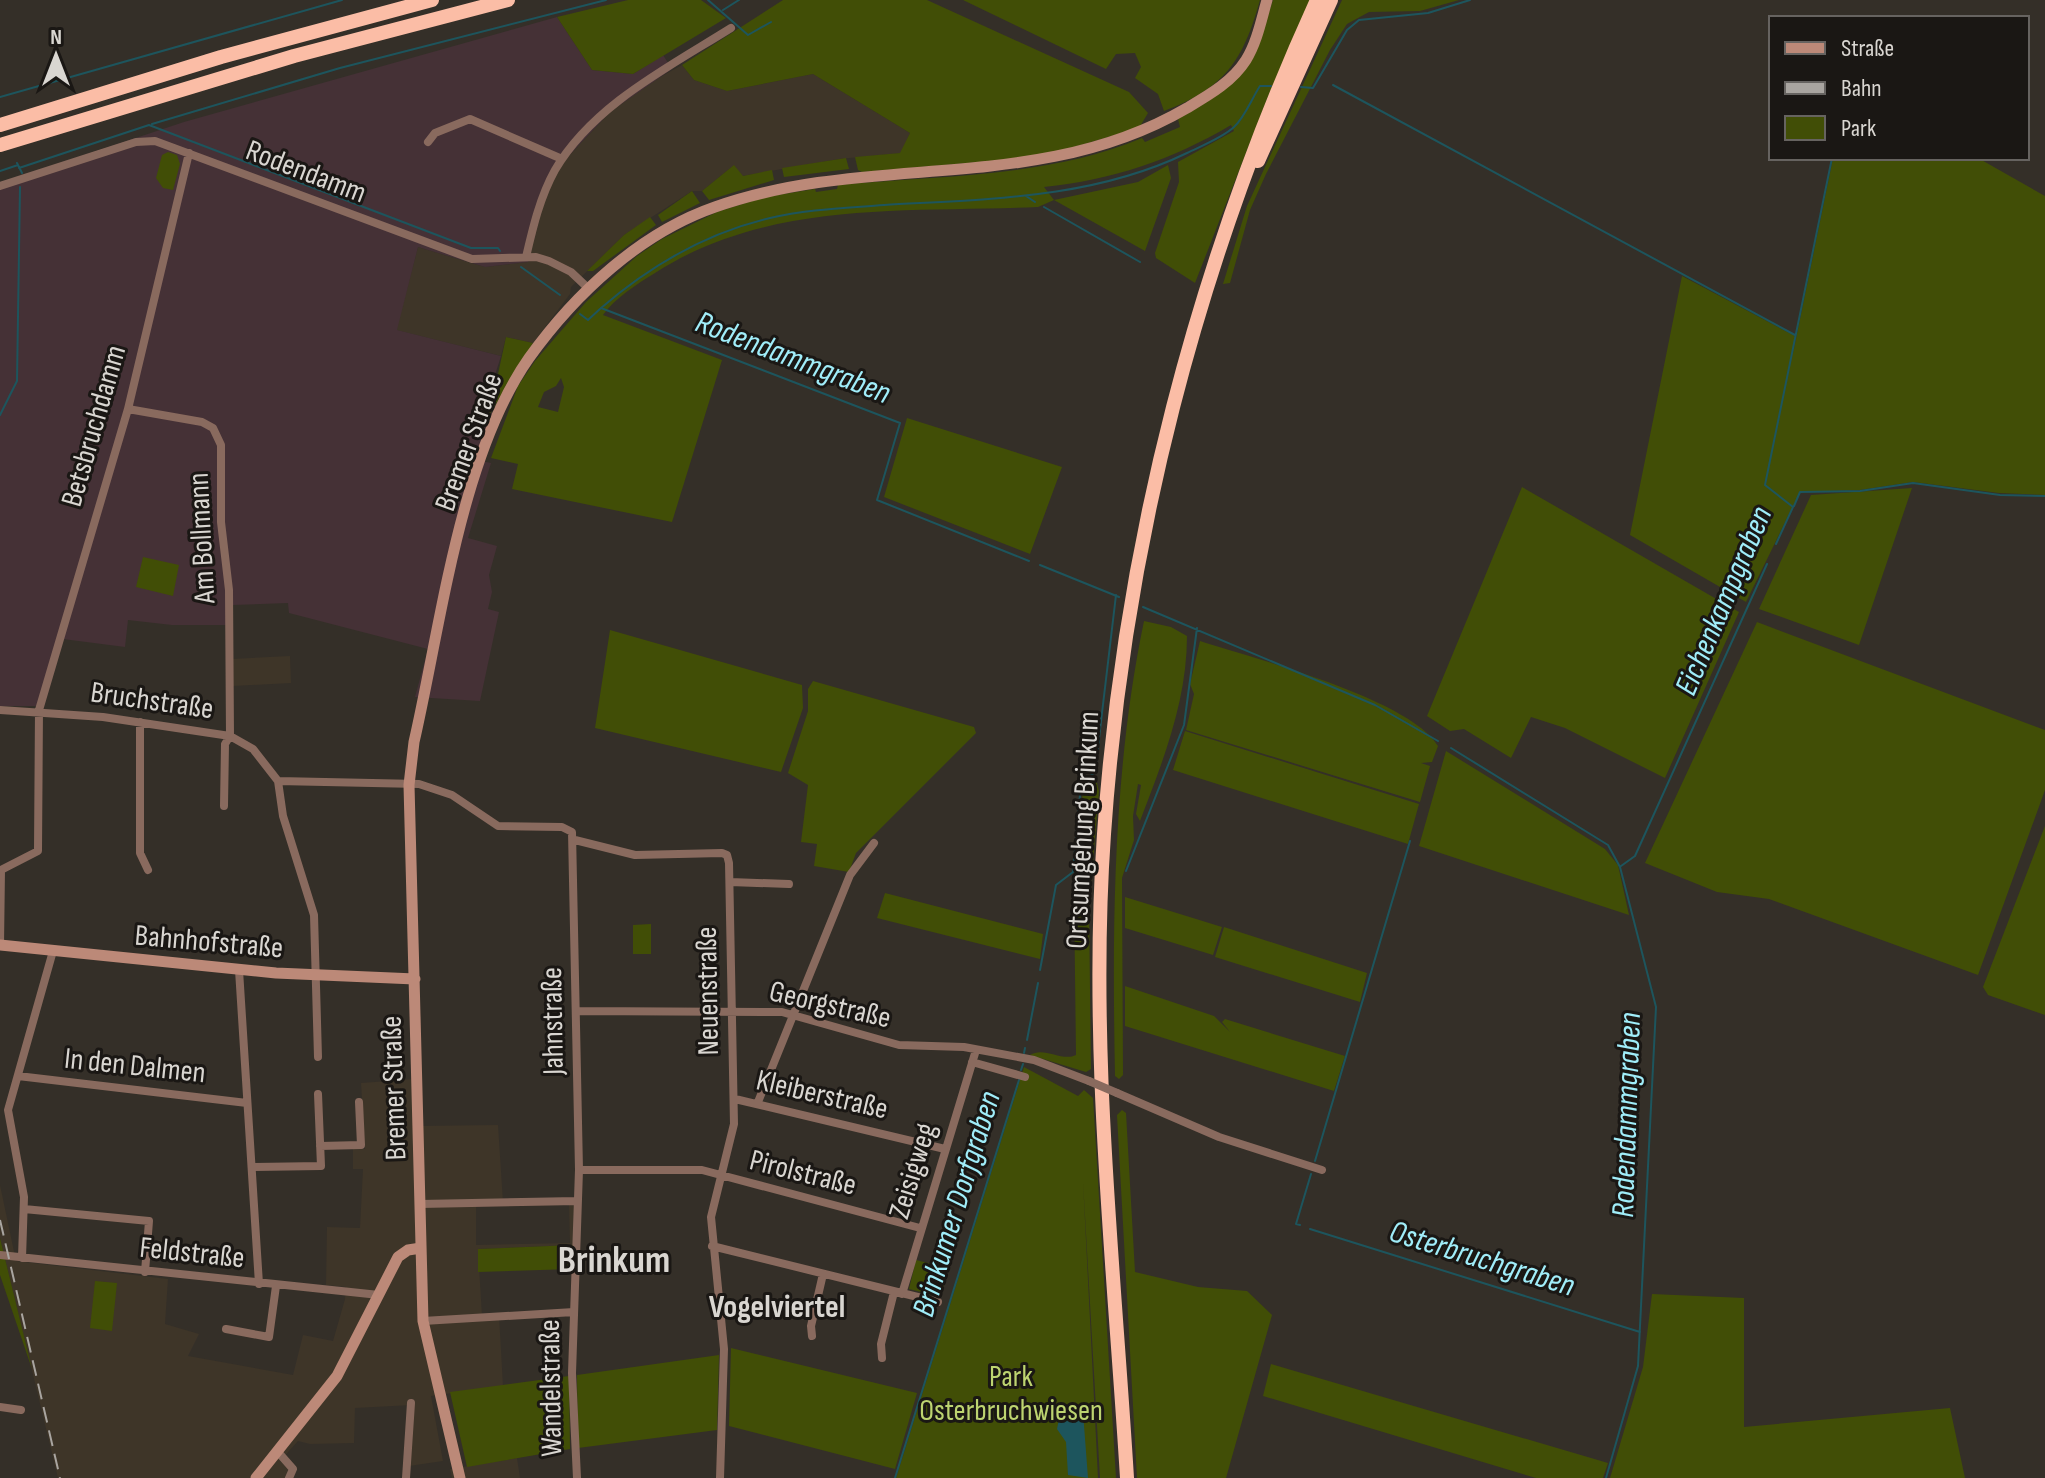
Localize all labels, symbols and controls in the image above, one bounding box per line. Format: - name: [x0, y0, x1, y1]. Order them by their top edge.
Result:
- north arrow: [16, 16, 96, 96]
- legend: [1769, 16, 2029, 160]
- text: N: [50, 24, 62, 51]
- text: Straße: [1841, 34, 1894, 63]
- text: Bahn: [1841, 74, 1882, 103]
- text: Park: [1841, 114, 1876, 143]
- street label: Rodendamm: [241, 133, 371, 211]
- water label: Rodendammgraben: [690, 303, 896, 413]
- street label: Betsbruchdamm: [54, 341, 134, 511]
- street label: Bremer Straße: [427, 368, 511, 516]
- street label: Am Bollmann: [181, 472, 223, 605]
- water label: Eichenkampgraben: [1667, 501, 1781, 701]
- street label: Bruchstraße: [88, 675, 216, 727]
- street label: Ortsumgehung Brinkum: [1059, 710, 1107, 950]
- street label: Bahnhofstraße: [133, 918, 285, 966]
- street label: Neuenstraße: [689, 926, 727, 1056]
- street label: Jahnstraße: [534, 967, 572, 1076]
- street label: Georgstraße: [766, 974, 894, 1036]
- water label: Rodendammgraben: [1604, 1012, 1650, 1218]
- street label: Bremer Straße: [373, 1015, 415, 1161]
- street label: In den Dalmen: [63, 1041, 207, 1091]
- street label: Kleiberstraße: [753, 1062, 891, 1128]
- water label: Brinkumer Dorfgraben: [904, 1087, 1010, 1321]
- street label: Zeisigweg: [881, 1119, 945, 1223]
- street label: Pirolstraße: [746, 1142, 860, 1204]
- water label: Osterbruchgraben: [1385, 1212, 1579, 1306]
- street label: Feldstraße: [138, 1230, 246, 1276]
- district label: Brinkum: [558, 1238, 670, 1283]
- district label: Vogelviertel: [709, 1288, 845, 1327]
- street label: Wandelstraße: [532, 1319, 570, 1457]
- park label: Park Osterbruchwiesen: [919, 1359, 1103, 1429]

